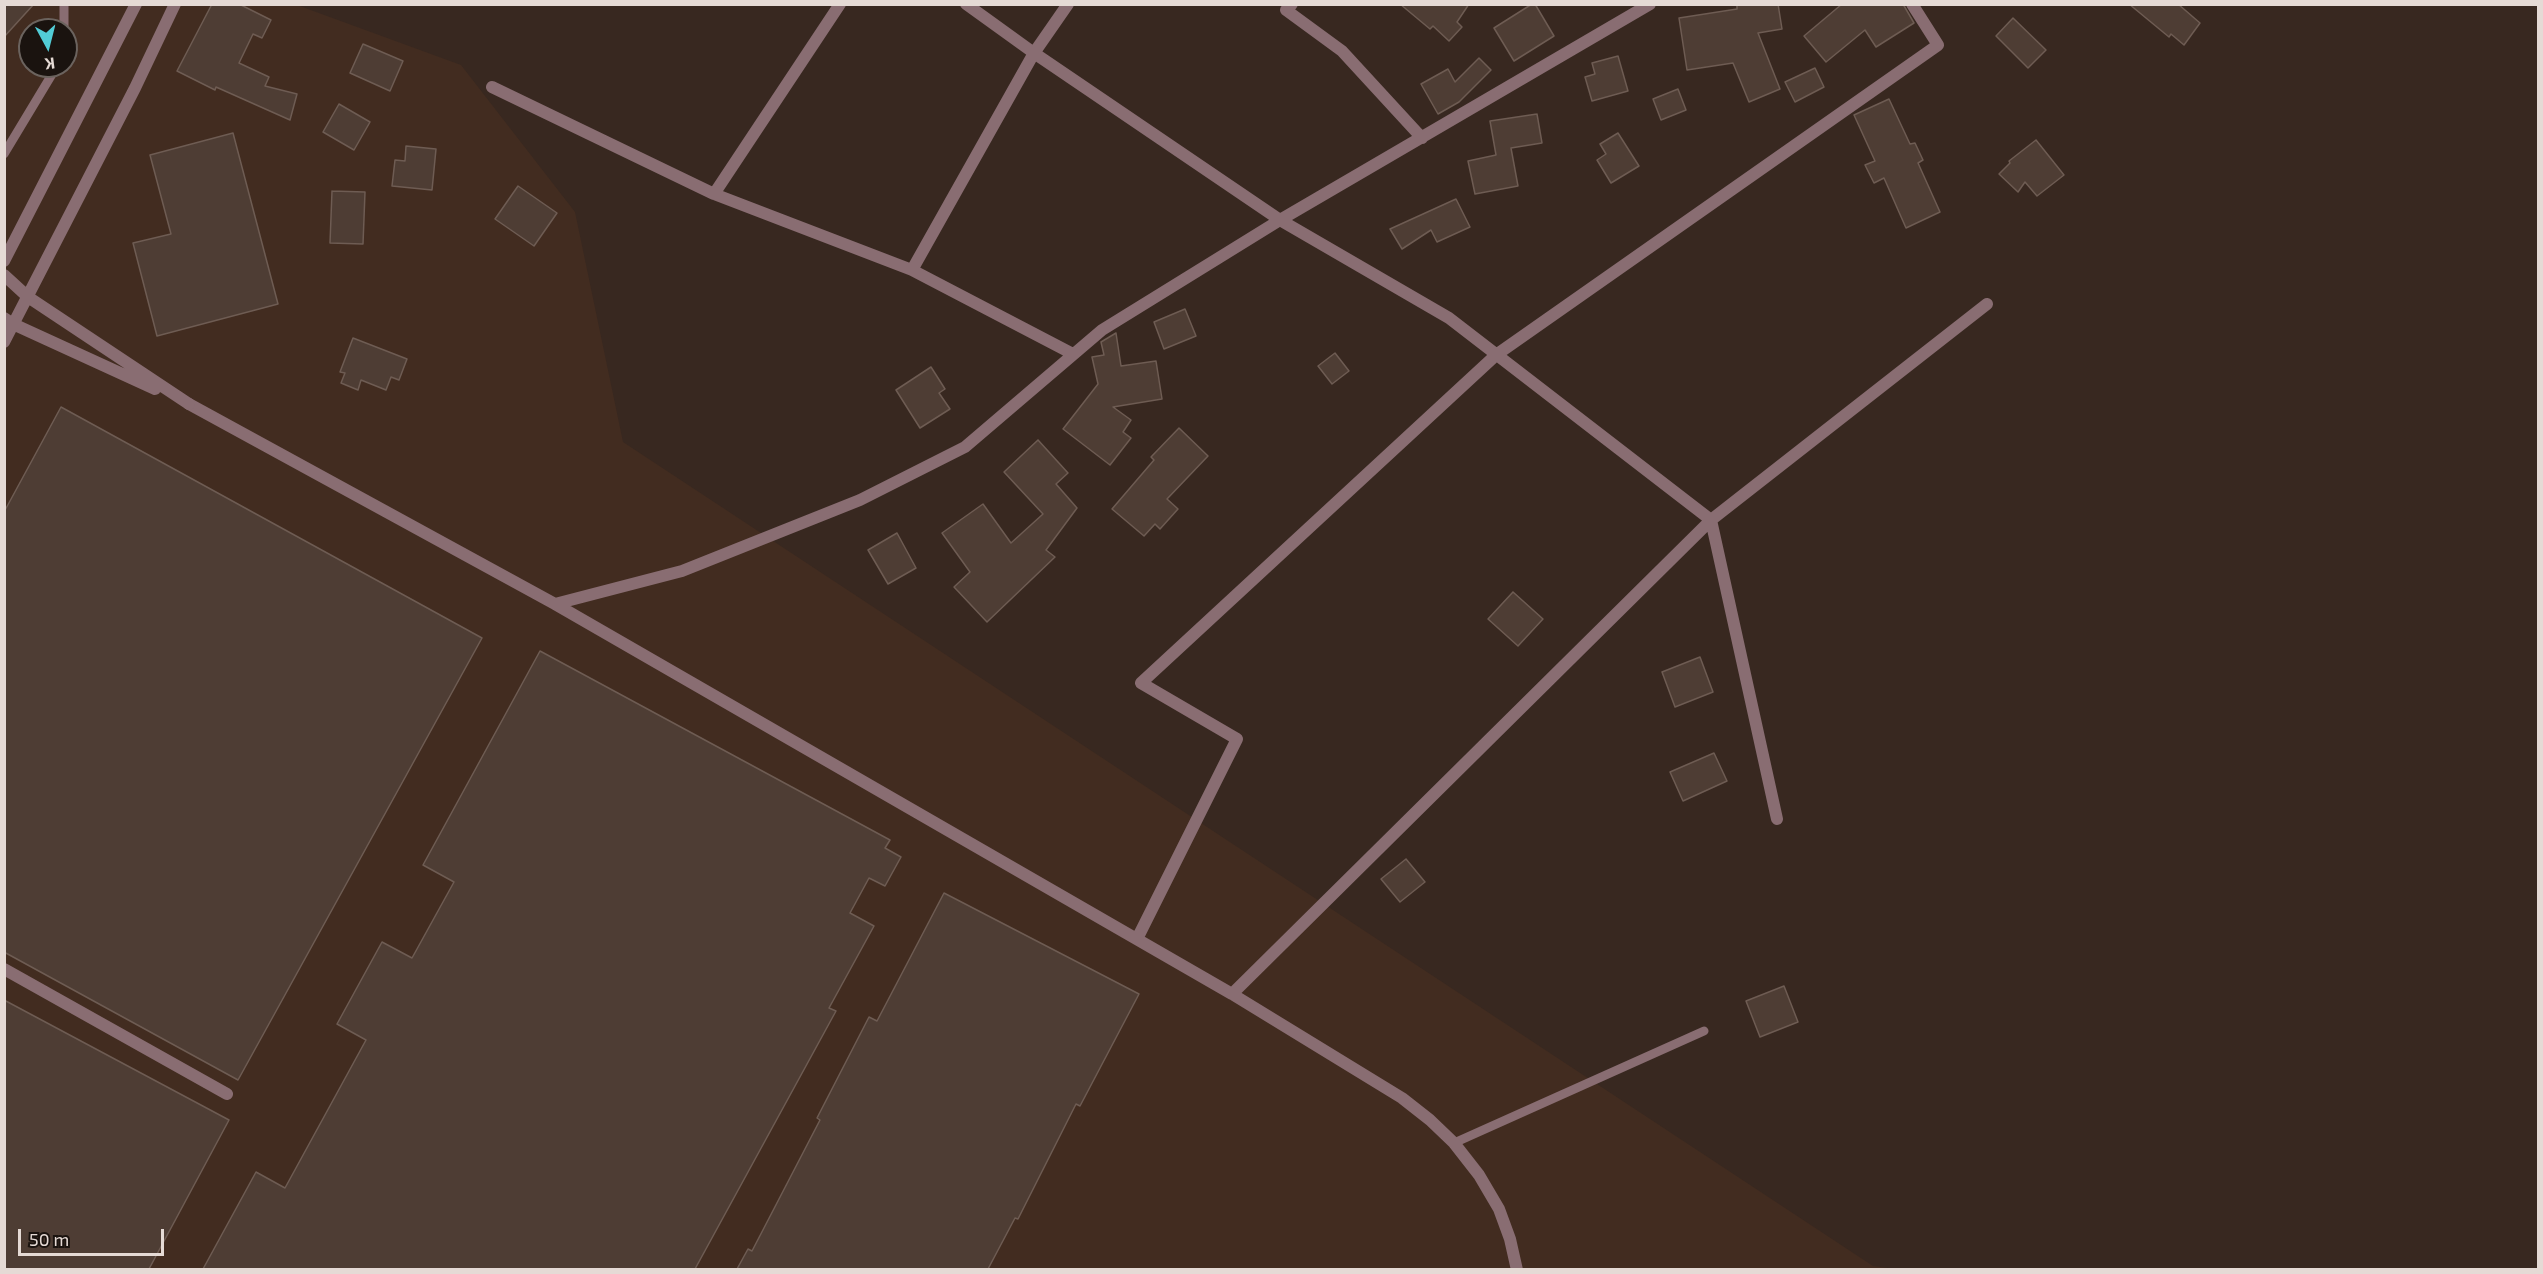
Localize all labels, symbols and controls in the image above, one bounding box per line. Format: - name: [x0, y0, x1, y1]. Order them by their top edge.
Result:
- north arrow: [18, 18, 78, 78]
- text: K: [44, 54, 56, 74]
- scale bar: [21, 1217, 166, 1255]
- text: 50 m: [29, 1228, 69, 1250]

